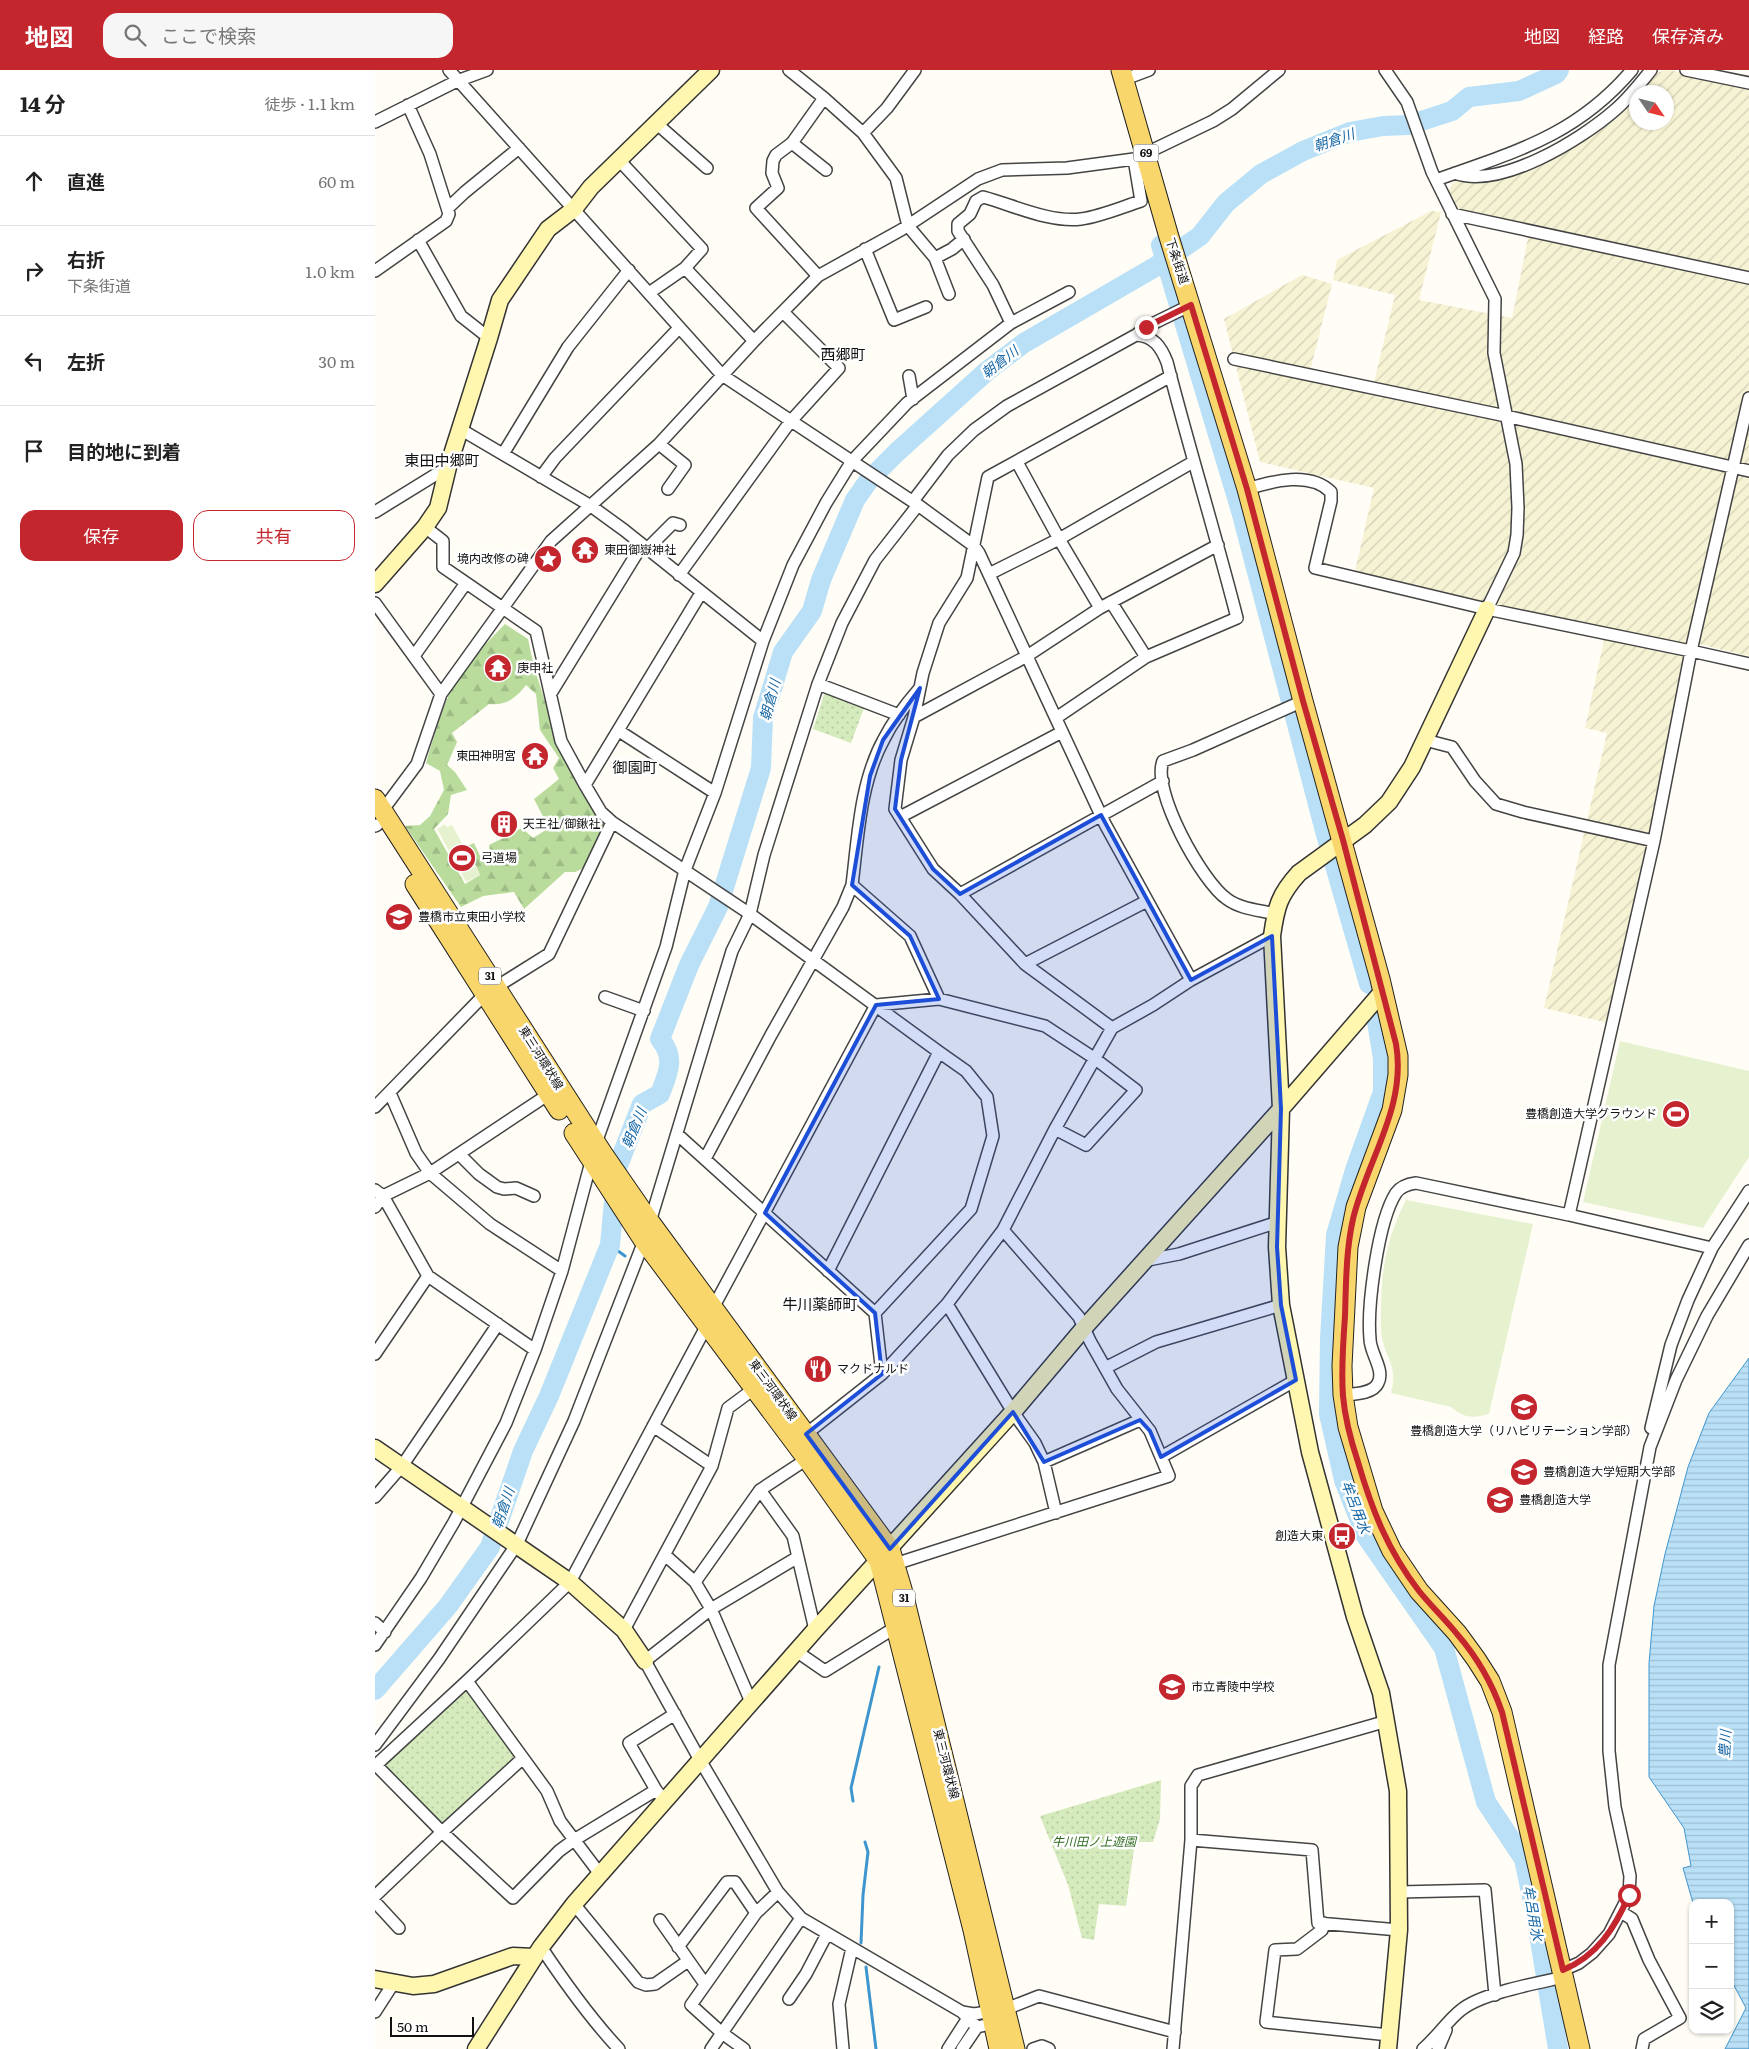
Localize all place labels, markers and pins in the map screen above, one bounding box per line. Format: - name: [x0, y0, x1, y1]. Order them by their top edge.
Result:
- temple icon: 東田御嶽神社: [570, 535, 600, 565]
- place label: 東田御嶽神社: [604, 540, 676, 558]
- place icon: 境内改修の碑: [533, 544, 563, 574]
- place label: 境内改修の碑: [457, 549, 529, 567]
- temple icon: 庚申社: [483, 653, 513, 683]
- place label: 庚申社: [517, 658, 553, 676]
- temple icon: 東田神明宮: [520, 741, 550, 771]
- place label: 東田神明宮: [456, 746, 516, 764]
- building icon: 天王社/御鍬社: [489, 809, 519, 839]
- place label: 天王社/御鍬社: [523, 814, 600, 832]
- sports icon: 弓道場: [447, 843, 477, 873]
- place label: 弓道場: [481, 848, 517, 866]
- school or university icon: 豊橋市立東田小学校: [384, 902, 414, 932]
- place label: 豊橋市立東田小学校: [418, 907, 526, 925]
- sports icon: 豊橋創造大学グラウンド: [1661, 1099, 1691, 1129]
- place label: 豊橋創造大学グラウンド: [1525, 1104, 1657, 1122]
- restaurant icon: マクドナルド: [803, 1354, 833, 1384]
- place label: マクドナルド: [837, 1359, 909, 1377]
- school or university icon: 豊橋創造大学（リハビリテーション学部）: [1509, 1392, 1539, 1422]
- place label: 豊橋創造大学（リハビリテーション学部）: [1410, 1421, 1638, 1439]
- school or university icon: 豊橋創造大学短期大学部: [1509, 1457, 1539, 1487]
- place label: 豊橋創造大学短期大学部: [1543, 1462, 1675, 1480]
- school or university icon: 豊橋創造大学: [1485, 1485, 1515, 1515]
- place label: 豊橋創造大学: [1519, 1490, 1591, 1508]
- bus stop icon: 創造大東: [1327, 1521, 1357, 1551]
- place label: 創造大東: [1275, 1526, 1323, 1544]
- school or university icon: 市立青陵中学校: [1157, 1672, 1187, 1702]
- place label: 市立青陵中学校: [1191, 1677, 1275, 1695]

